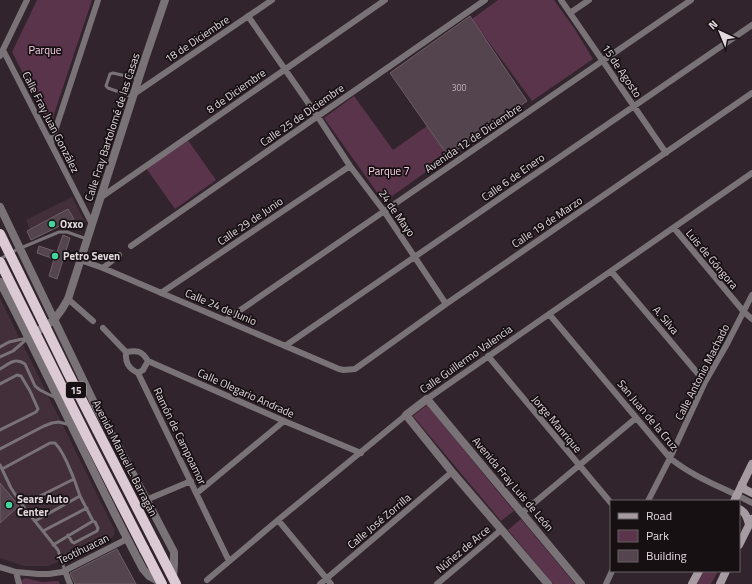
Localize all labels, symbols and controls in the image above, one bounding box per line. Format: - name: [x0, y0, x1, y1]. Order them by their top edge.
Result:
- street label: 18 de Diciembre: [161, 11, 233, 67]
- north arrow: [700, 12, 740, 52]
- text: N: [705, 16, 721, 33]
- street label: 15 de Agosto: [598, 41, 646, 101]
- park label: Parque: [29, 42, 62, 58]
- street label: Calle Fray Bartolomé de las Casas: [80, 51, 144, 203]
- street label: 8 de Diciembre: [203, 64, 269, 117]
- street label: Calle Fray Juan González: [18, 68, 84, 176]
- street label: Calle 25 de Diciembre: [257, 80, 348, 150]
- house number: 300: [451, 81, 467, 94]
- street label: Avenida 12 de Diciembre: [421, 99, 525, 177]
- street label: Calle 6 de Enero: [478, 149, 548, 205]
- park label: Parque 7: [368, 163, 410, 179]
- street label: 24 de Mayo: [375, 186, 419, 240]
- street label: Calle 19 de Marzo: [508, 192, 586, 252]
- street label: Calle 29 de Junio: [214, 193, 286, 249]
- place label: Oxxo: [60, 216, 83, 232]
- marker: Oxxo: [47, 219, 57, 229]
- street label: Luis de Góngora: [682, 225, 742, 293]
- place label: Petro Seven: [63, 248, 120, 264]
- marker: Petro Seven: [50, 251, 60, 261]
- street label: Calle 24 de Junio: [183, 285, 259, 329]
- street label: A. Silva: [649, 302, 683, 338]
- street label: Calle Guillermo Valencia: [416, 321, 516, 397]
- street label: Calle Antonio Machado: [671, 321, 733, 423]
- street label: Calle Olegario Andrade: [195, 364, 297, 422]
- street label: San Juan de la Cruz: [614, 376, 682, 454]
- road number: 15: [66, 382, 86, 398]
- street label: Ramón de Campoamor: [150, 385, 211, 487]
- street label: Jorge Manrique: [528, 392, 586, 456]
- street label: Avenida Manuel L. Barragán: [89, 397, 161, 519]
- street label: Avenida Fray Luis de León: [469, 433, 557, 535]
- street label: Calle José Zorrilla: [344, 489, 415, 552]
- place label: Sears Auto Center: [17, 491, 69, 520]
- marker: Sears Auto Center: [4, 500, 14, 510]
- legend: [610, 500, 740, 572]
- text: Road: [646, 506, 672, 525]
- street label: Núñez de Arce: [432, 521, 494, 577]
- text: Park: [646, 526, 669, 545]
- street label: Teotihuacan: [54, 530, 112, 568]
- text: Building: [646, 546, 687, 565]

